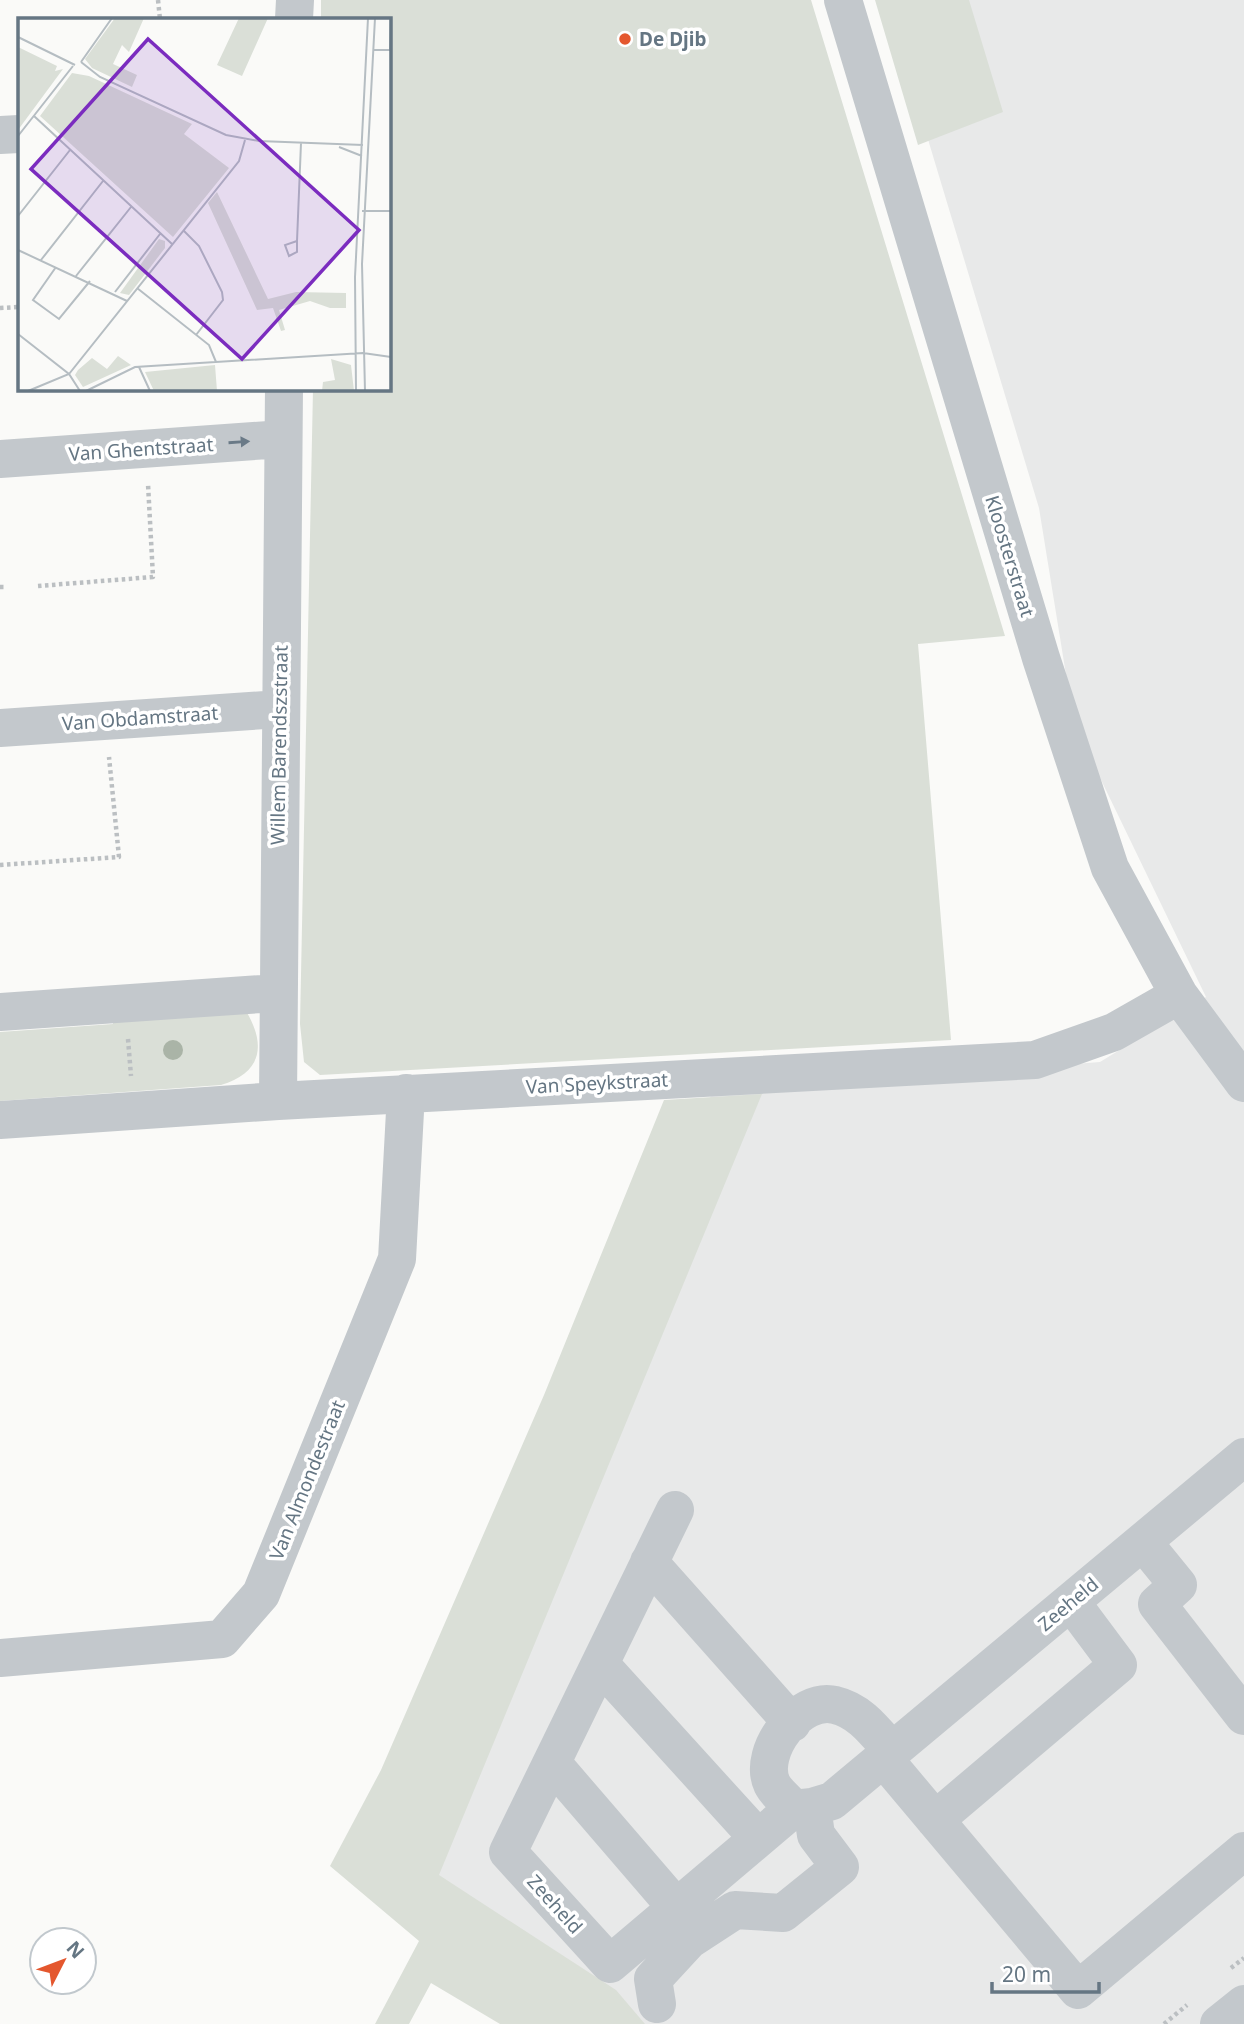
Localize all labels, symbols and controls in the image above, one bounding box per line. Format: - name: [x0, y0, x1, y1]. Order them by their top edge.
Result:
- inset map: [18, 18, 390, 390]
- place label: De Djib: [639, 26, 706, 52]
- marker: De Djib: [617, 31, 633, 47]
- street label: Van Ghentstraat: [68, 431, 214, 467]
- one-way arrow: [228, 436, 250, 447]
- street label: Kloosterstraat: [979, 492, 1041, 620]
- street label: Willem Barendszstraat: [264, 645, 294, 845]
- street label: Van Obdamstraat: [61, 700, 219, 736]
- street label: Van Speykstraat: [525, 1066, 669, 1100]
- street label: Van Almondestraat: [263, 1396, 351, 1564]
- street label: Zeeheld: [1032, 1571, 1104, 1637]
- street label: Zeeheld: [521, 1869, 589, 1939]
- north arrow: [28, 1926, 98, 1996]
- text: N: [61, 1935, 90, 1964]
- scale bar: [992, 1951, 1099, 1995]
- text: 20 m: [1002, 1960, 1051, 1988]

